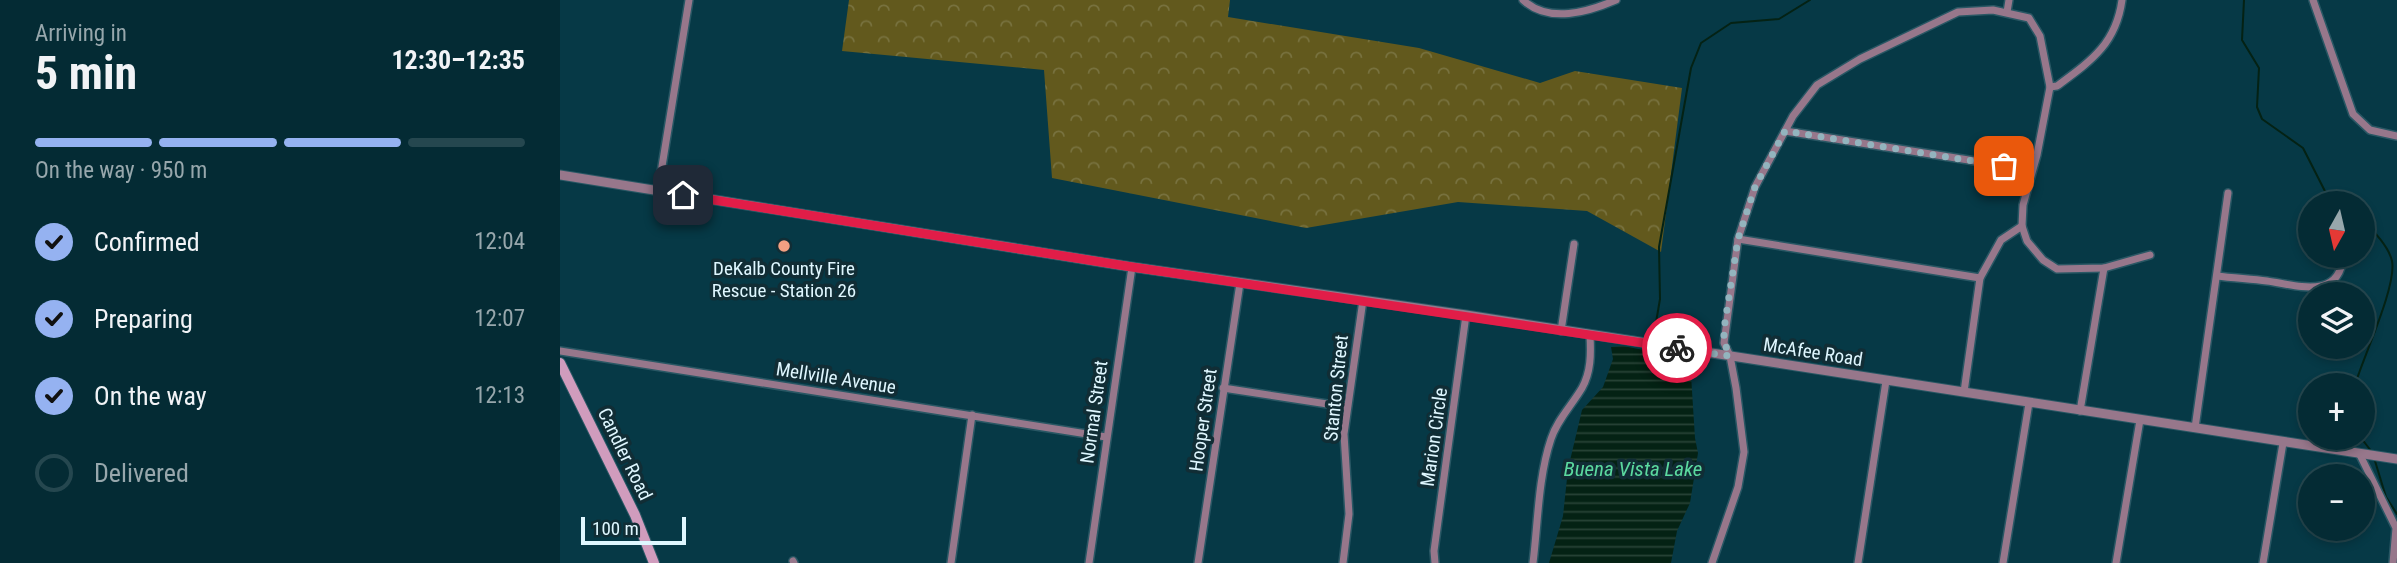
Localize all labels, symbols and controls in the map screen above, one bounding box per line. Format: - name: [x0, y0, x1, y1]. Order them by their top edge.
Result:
- text: Arriving in: [35, 20, 127, 47]
- text: 12:30–12:35: [391, 45, 525, 75]
- text: 5 min: [35, 46, 137, 100]
- pin: [1974, 136, 2034, 196]
- icon: bag: [1985, 147, 2023, 185]
- text: On the way · 950 m: [35, 157, 207, 184]
- pin: [653, 165, 713, 225]
- icon: home: [664, 176, 702, 214]
- north arrow: [2298, 191, 2375, 268]
- map controls: [2298, 191, 2375, 541]
- icon: check: [35, 223, 73, 261]
- text: Confirmed: [94, 227, 200, 257]
- text: 12:04: [474, 228, 525, 255]
- marker: DeKalb County Fire Rescue - Station 26: [776, 238, 792, 254]
- place label: DeKalb County Fire Rescue - Station 26: [712, 257, 856, 302]
- button: layers: [2298, 282, 2375, 359]
- icon: check: [35, 300, 73, 338]
- text: Preparing: [94, 304, 193, 334]
- text: 12:07: [474, 305, 525, 332]
- courier: [1642, 313, 1712, 383]
- icon: bike: [1658, 329, 1696, 367]
- street label: McAfee Road: [1762, 333, 1864, 371]
- street label: Stanton Street: [1319, 334, 1353, 442]
- street label: Mellville Avenue: [774, 357, 898, 399]
- street label: Normal Street: [1075, 359, 1113, 465]
- street label: Hooper Street: [1184, 367, 1222, 473]
- button: +: [2298, 373, 2375, 450]
- icon: check: [35, 377, 73, 415]
- text: On the way: [94, 381, 207, 411]
- text: 12:13: [474, 382, 525, 409]
- street label: Marion Circle: [1416, 386, 1452, 488]
- street label: Candler Road: [593, 404, 657, 504]
- water label: Buena Vista Lake: [1564, 457, 1702, 481]
- text: Delivered: [94, 458, 189, 488]
- button: −: [2298, 464, 2375, 541]
- scale bar: [581, 514, 686, 546]
- text: 100 m: [592, 517, 639, 540]

